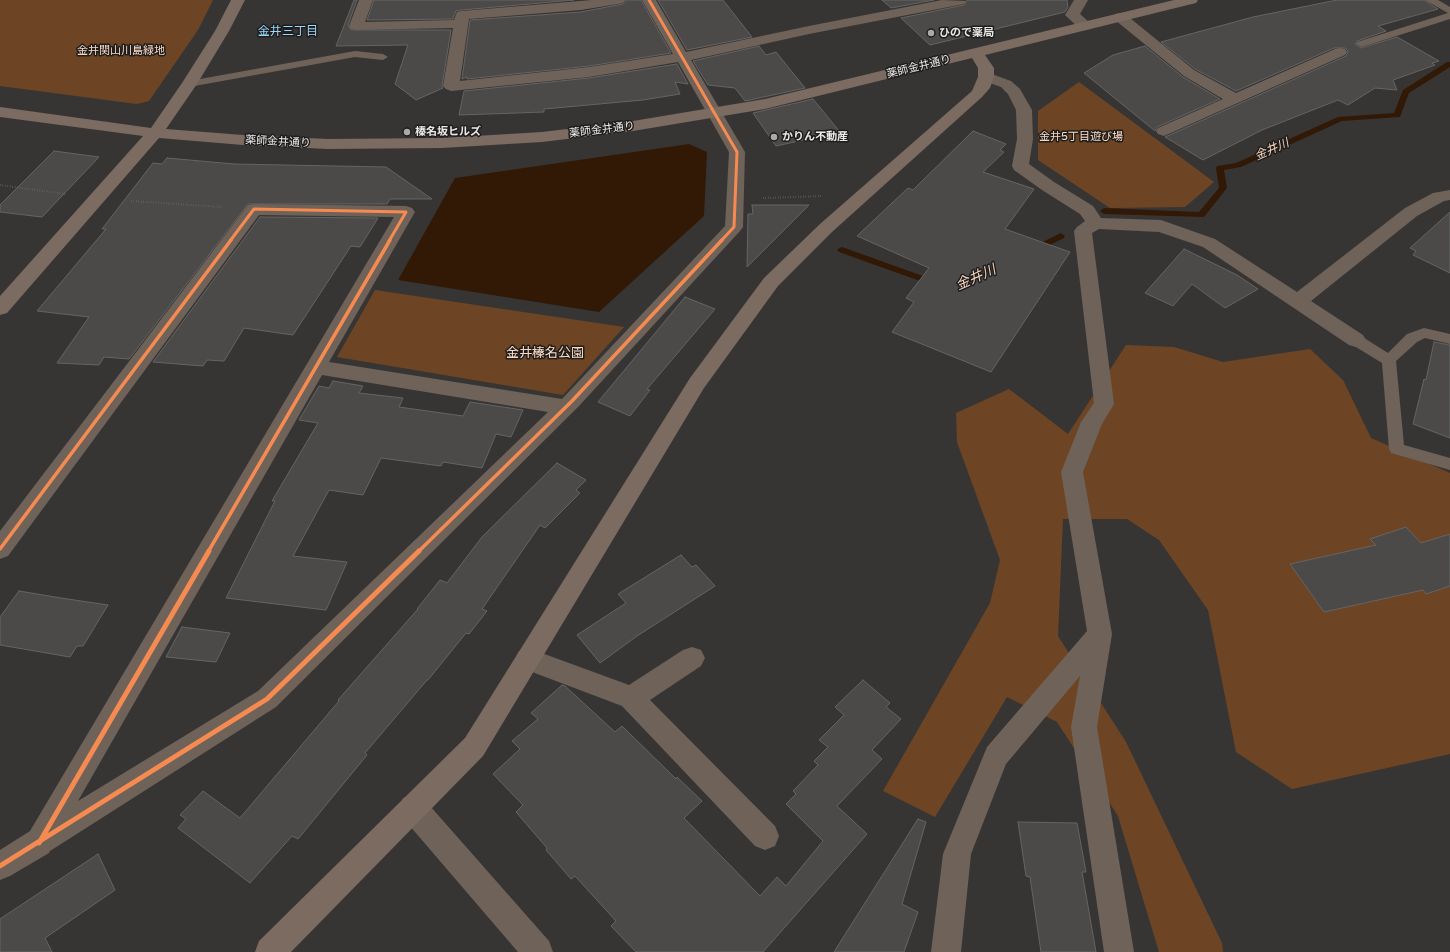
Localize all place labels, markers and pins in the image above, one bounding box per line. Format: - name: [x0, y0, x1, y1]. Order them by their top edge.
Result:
- place label: ひので薬局: [939, 26, 994, 40]
- marker: ひので薬局: [926, 28, 936, 38]
- place label: 榛名坂ヒルズ: [415, 125, 481, 139]
- marker: 榛名坂ヒルズ: [402, 127, 412, 137]
- place label: かりん不動産: [782, 130, 848, 144]
- marker: かりん不動産: [769, 132, 779, 142]

